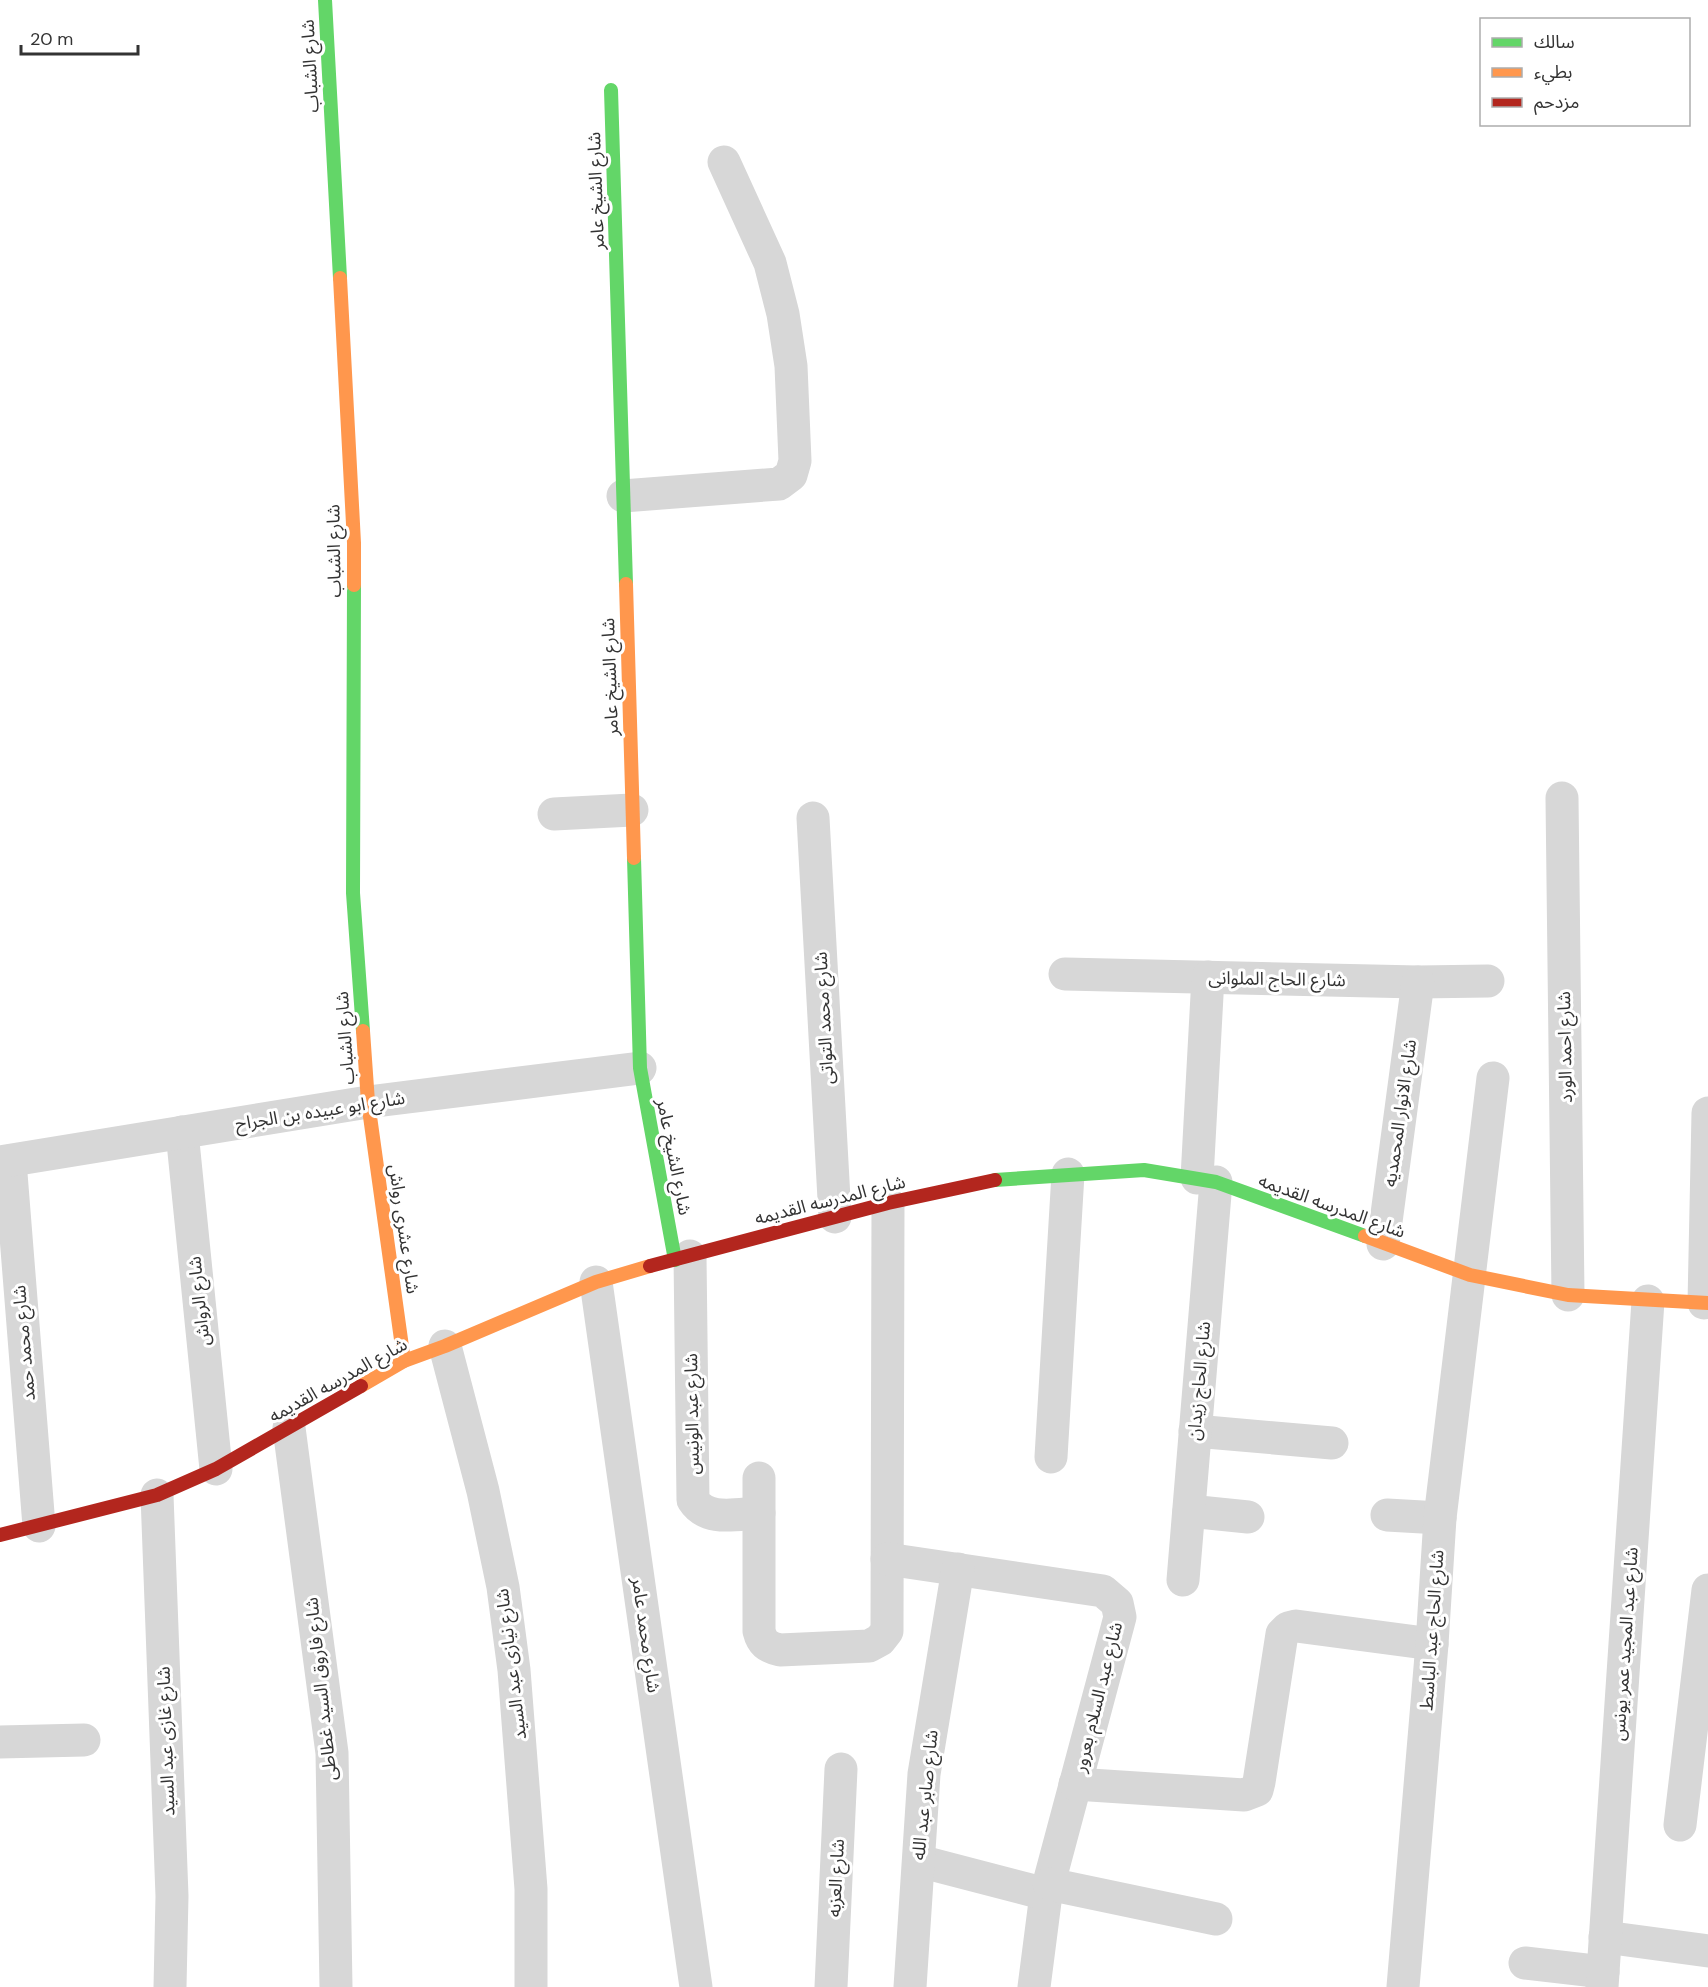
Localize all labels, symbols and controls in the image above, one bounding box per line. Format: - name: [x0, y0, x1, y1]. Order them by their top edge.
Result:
- scale bar: [21, 18, 138, 56]
- legend: [1480, 18, 1690, 126]
- street label: شارع الشباب: [296, 19, 326, 113]
- text: 20 m: [30, 27, 73, 51]
- text: سالك: [1534, 30, 1575, 54]
- text: بطيء: [1534, 60, 1572, 85]
- text: مزدحم: [1534, 90, 1579, 115]
- street label: شارع الشيخ عامر: [582, 131, 612, 251]
- street label: شارع الشباب: [321, 504, 349, 598]
- street label: شارع الشيخ عامر: [596, 617, 626, 737]
- street label: شارع محمد التواتى: [809, 951, 841, 1085]
- street label: شارع الحاج الملوانى: [1208, 966, 1346, 994]
- street label: شارع الشباب: [330, 990, 362, 1085]
- street label: شارع احمد الورد: [1552, 991, 1580, 1103]
- street label: شارع الانوار المحمديه: [1378, 1038, 1424, 1189]
- street label: شارع ابو عبيده بن الجراح: [233, 1086, 407, 1138]
- street label: شارع الشيخ عامر: [649, 1096, 697, 1218]
- street label: شارع عشرى رواش: [381, 1163, 425, 1296]
- street label: شارع المدرسه القديمه: [1255, 1168, 1409, 1246]
- street label: شارع المدرسه القديمه: [752, 1170, 908, 1232]
- street label: شارع الرواش: [182, 1255, 218, 1347]
- street label: شارع محمد حمد: [7, 1284, 43, 1402]
- street label: شارع الحاج زيدان: [1182, 1320, 1218, 1442]
- street label: شارع المدرسه القديمه: [265, 1332, 412, 1430]
- street label: شارع عبد الونيس: [679, 1353, 707, 1475]
- street label: شارع عبد المجيد عمر يونس: [1606, 1546, 1646, 1742]
- street label: شارع الحاج عبد الباسط: [1414, 1549, 1452, 1711]
- street label: شارع محمد عامر: [624, 1575, 666, 1695]
- street label: شارع نيازى عبد السيد: [490, 1587, 534, 1741]
- street label: شارع فاروق السيد غطاطى: [299, 1596, 345, 1782]
- street label: شارع عبد السلام بعرور: [1067, 1619, 1130, 1776]
- street label: شارع غازى عبد السيد: [151, 1666, 183, 1816]
- street label: شارع صابر عبد الله: [906, 1729, 946, 1862]
- street label: شارع العزبه: [822, 1838, 852, 1918]

